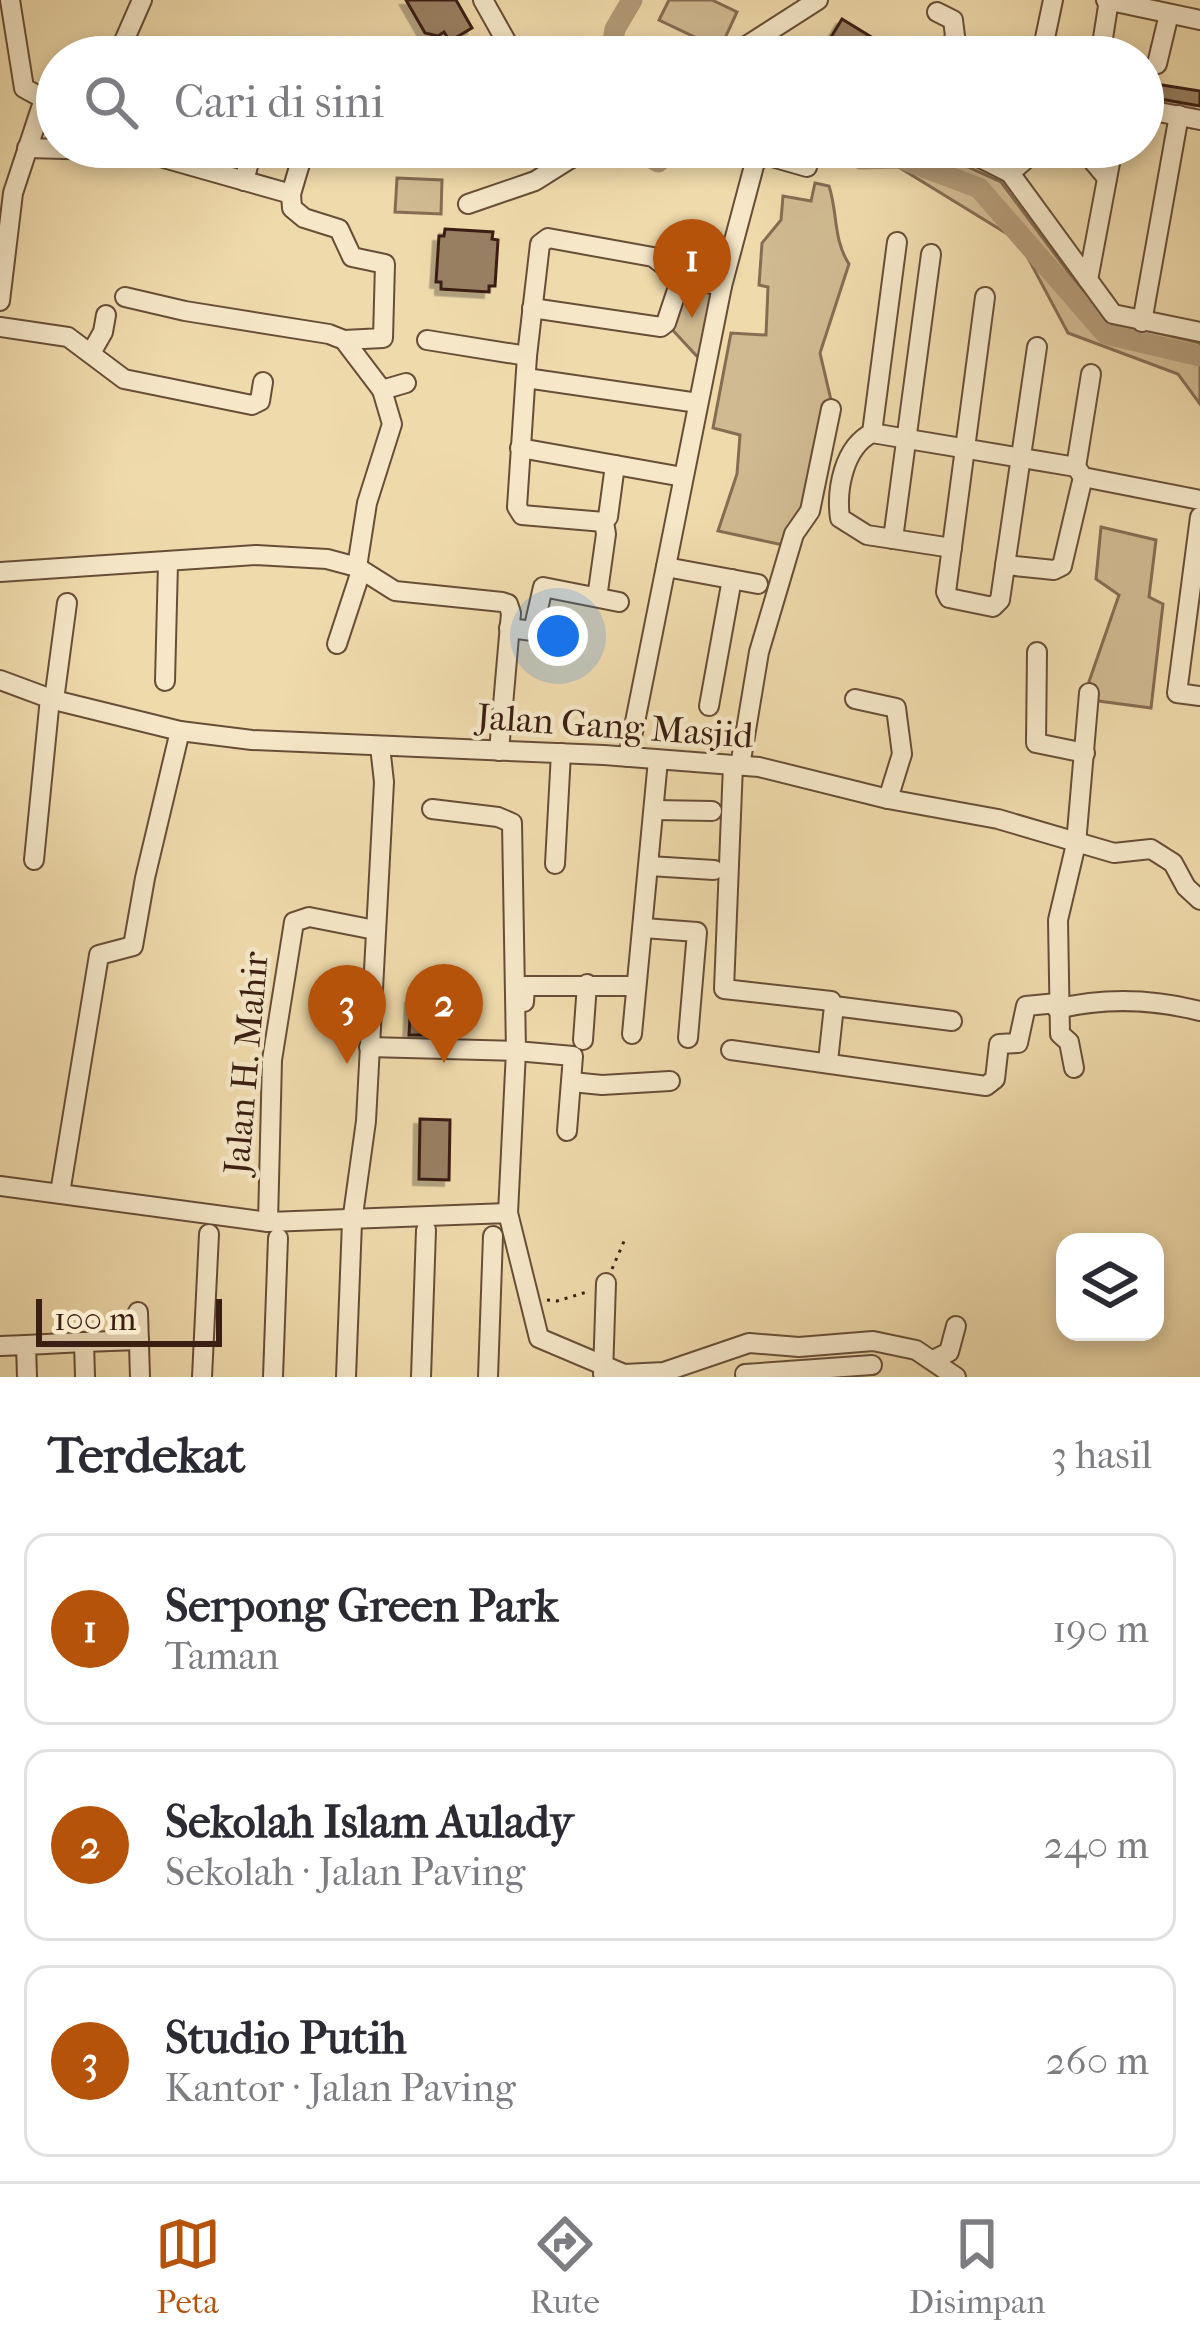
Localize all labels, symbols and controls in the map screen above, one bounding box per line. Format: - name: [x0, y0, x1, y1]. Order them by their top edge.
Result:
- search box: [36, 36, 1164, 168]
- icon: search: [78, 69, 144, 135]
- text: Cari di sini: [174, 76, 384, 129]
- pin: 1: [653, 219, 731, 318]
- your location: [528, 606, 588, 666]
- street label: Jalan Gang Masjid: [473, 695, 755, 757]
- street label: Jalan H. Mahir: [215, 949, 277, 1179]
- pin: 2: [405, 964, 483, 1063]
- pin: 3: [308, 965, 386, 1064]
- map controls: [1056, 1233, 1164, 1341]
- button: layers: [1056, 1233, 1164, 1341]
- scale bar: [36, 1293, 222, 1346]
- text: 100 m: [54, 1300, 137, 1339]
- text: Terdekat: [48, 1425, 245, 1485]
- text: 3 hasil: [1051, 1432, 1152, 1478]
- text: Serpong Green Park: [165, 1580, 558, 1633]
- text: 1: [83, 1606, 97, 1652]
- text: 190 m: [1052, 1606, 1149, 1652]
- text: Taman: [165, 1633, 279, 1679]
- text: Sekolah Islam Aulady: [165, 1796, 573, 1849]
- text: 2: [80, 1822, 100, 1868]
- text: 240 m: [1044, 1822, 1149, 1868]
- text: Sekolah · Jalan Paving: [165, 1849, 525, 1895]
- text: Studio Putih: [165, 2012, 407, 2065]
- text: 3: [82, 2038, 98, 2084]
- text: 260 m: [1046, 2038, 1149, 2084]
- text: Kantor · Jalan Paving: [165, 2065, 516, 2111]
- tab: Peta: [155, 2211, 221, 2322]
- tab: Rute: [530, 2211, 600, 2322]
- tab: Disimpan: [909, 2211, 1045, 2322]

